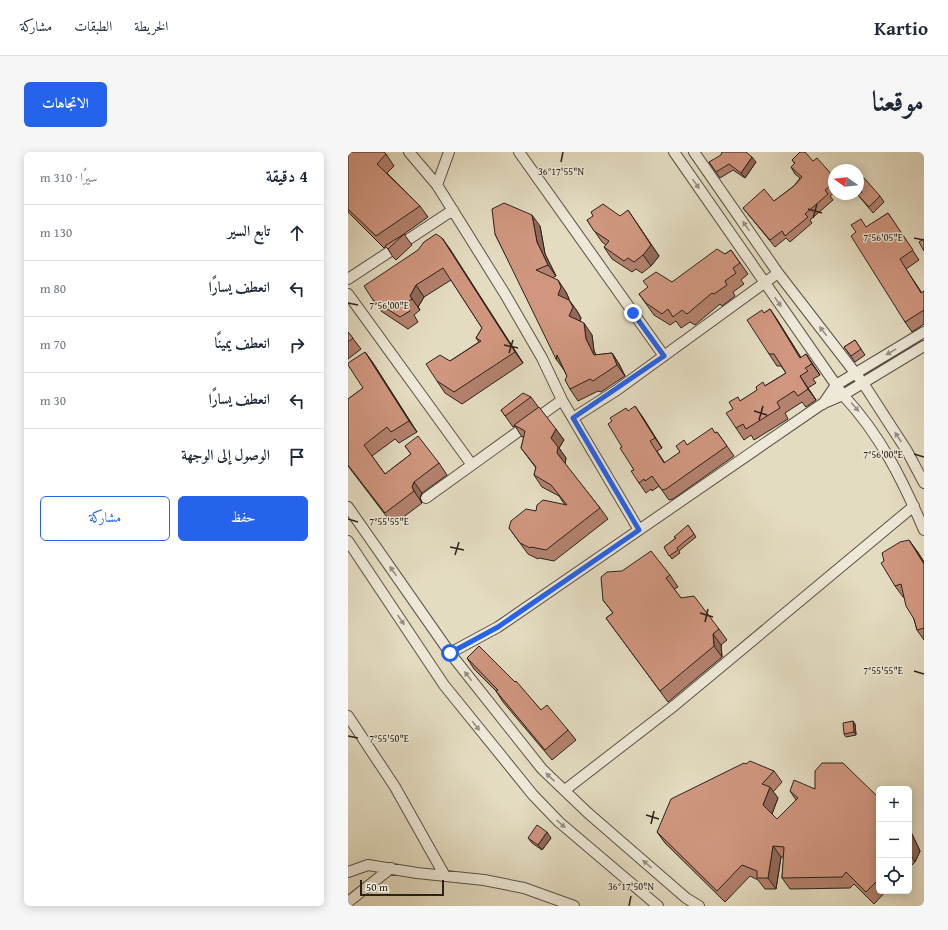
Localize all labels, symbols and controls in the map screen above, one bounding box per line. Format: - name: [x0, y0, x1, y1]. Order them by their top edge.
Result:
- text: Kartio: [874, 14, 928, 42]
- text: مشاركة: [20, 16, 52, 36]
- text: الطبقات: [74, 16, 112, 36]
- text: الخريطة: [134, 16, 168, 36]
- text: موقعنا: [872, 80, 924, 121]
- button: الاتجاهات: [24, 82, 107, 127]
- text: 4 دقيقة: [266, 163, 308, 188]
- text: 36°17'55"N: [538, 164, 584, 179]
- north arrow: [828, 164, 864, 200]
- text: سيرًا · 310 m: [40, 168, 98, 187]
- one-way arrow: [692, 179, 700, 189]
- text: تابع السير: [228, 220, 270, 241]
- one-way arrow: [742, 221, 750, 231]
- icon: ahead: [286, 222, 308, 244]
- text: 130 m: [40, 223, 72, 242]
- text: 7°56'05"E: [863, 230, 903, 245]
- text: انعطف يسارًا: [208, 276, 270, 297]
- icon: left: [286, 278, 308, 300]
- text: 80 m: [40, 279, 66, 298]
- one-way arrow: [774, 297, 782, 308]
- text: 7°56'00"E: [369, 298, 409, 313]
- route end: [624, 304, 642, 322]
- one-way arrow: [819, 325, 827, 336]
- text: انعطف يمينًا: [214, 332, 270, 353]
- icon: right: [286, 334, 308, 356]
- text: 70 m: [40, 335, 66, 354]
- one-way arrow: [885, 348, 897, 355]
- text: انعطف يسارًا: [208, 388, 270, 409]
- icon: left: [286, 390, 308, 412]
- text: 30 m: [40, 391, 66, 410]
- one-way arrow: [850, 402, 859, 413]
- one-way arrow: [894, 431, 901, 443]
- text: الوصول إلى الوجهة: [181, 444, 270, 465]
- icon: arrive: [286, 446, 308, 468]
- text: 7°56'00"E: [863, 447, 903, 462]
- button: مشاركة: [40, 496, 170, 541]
- button: حفظ: [178, 496, 308, 541]
- text: 7°55'55"E: [369, 514, 409, 529]
- one-way arrow: [389, 565, 397, 576]
- one-way arrow: [397, 615, 405, 625]
- route start: [441, 644, 459, 662]
- text: 7°55'55"E: [863, 663, 903, 678]
- one-way arrow: [464, 671, 473, 682]
- one-way arrow: [472, 720, 481, 731]
- text: 7°55'50"E: [369, 731, 409, 746]
- one-way arrow: [545, 772, 555, 782]
- map controls: [876, 786, 912, 894]
- button: +: [876, 786, 912, 822]
- one-way arrow: [556, 820, 566, 829]
- button: −: [876, 822, 912, 858]
- button: locate: [876, 858, 912, 894]
- one-way arrow: [642, 859, 652, 869]
- scale bar: [360, 878, 444, 897]
- text: 50 m: [366, 879, 388, 895]
- text: 36°17'50"N: [608, 879, 654, 894]

